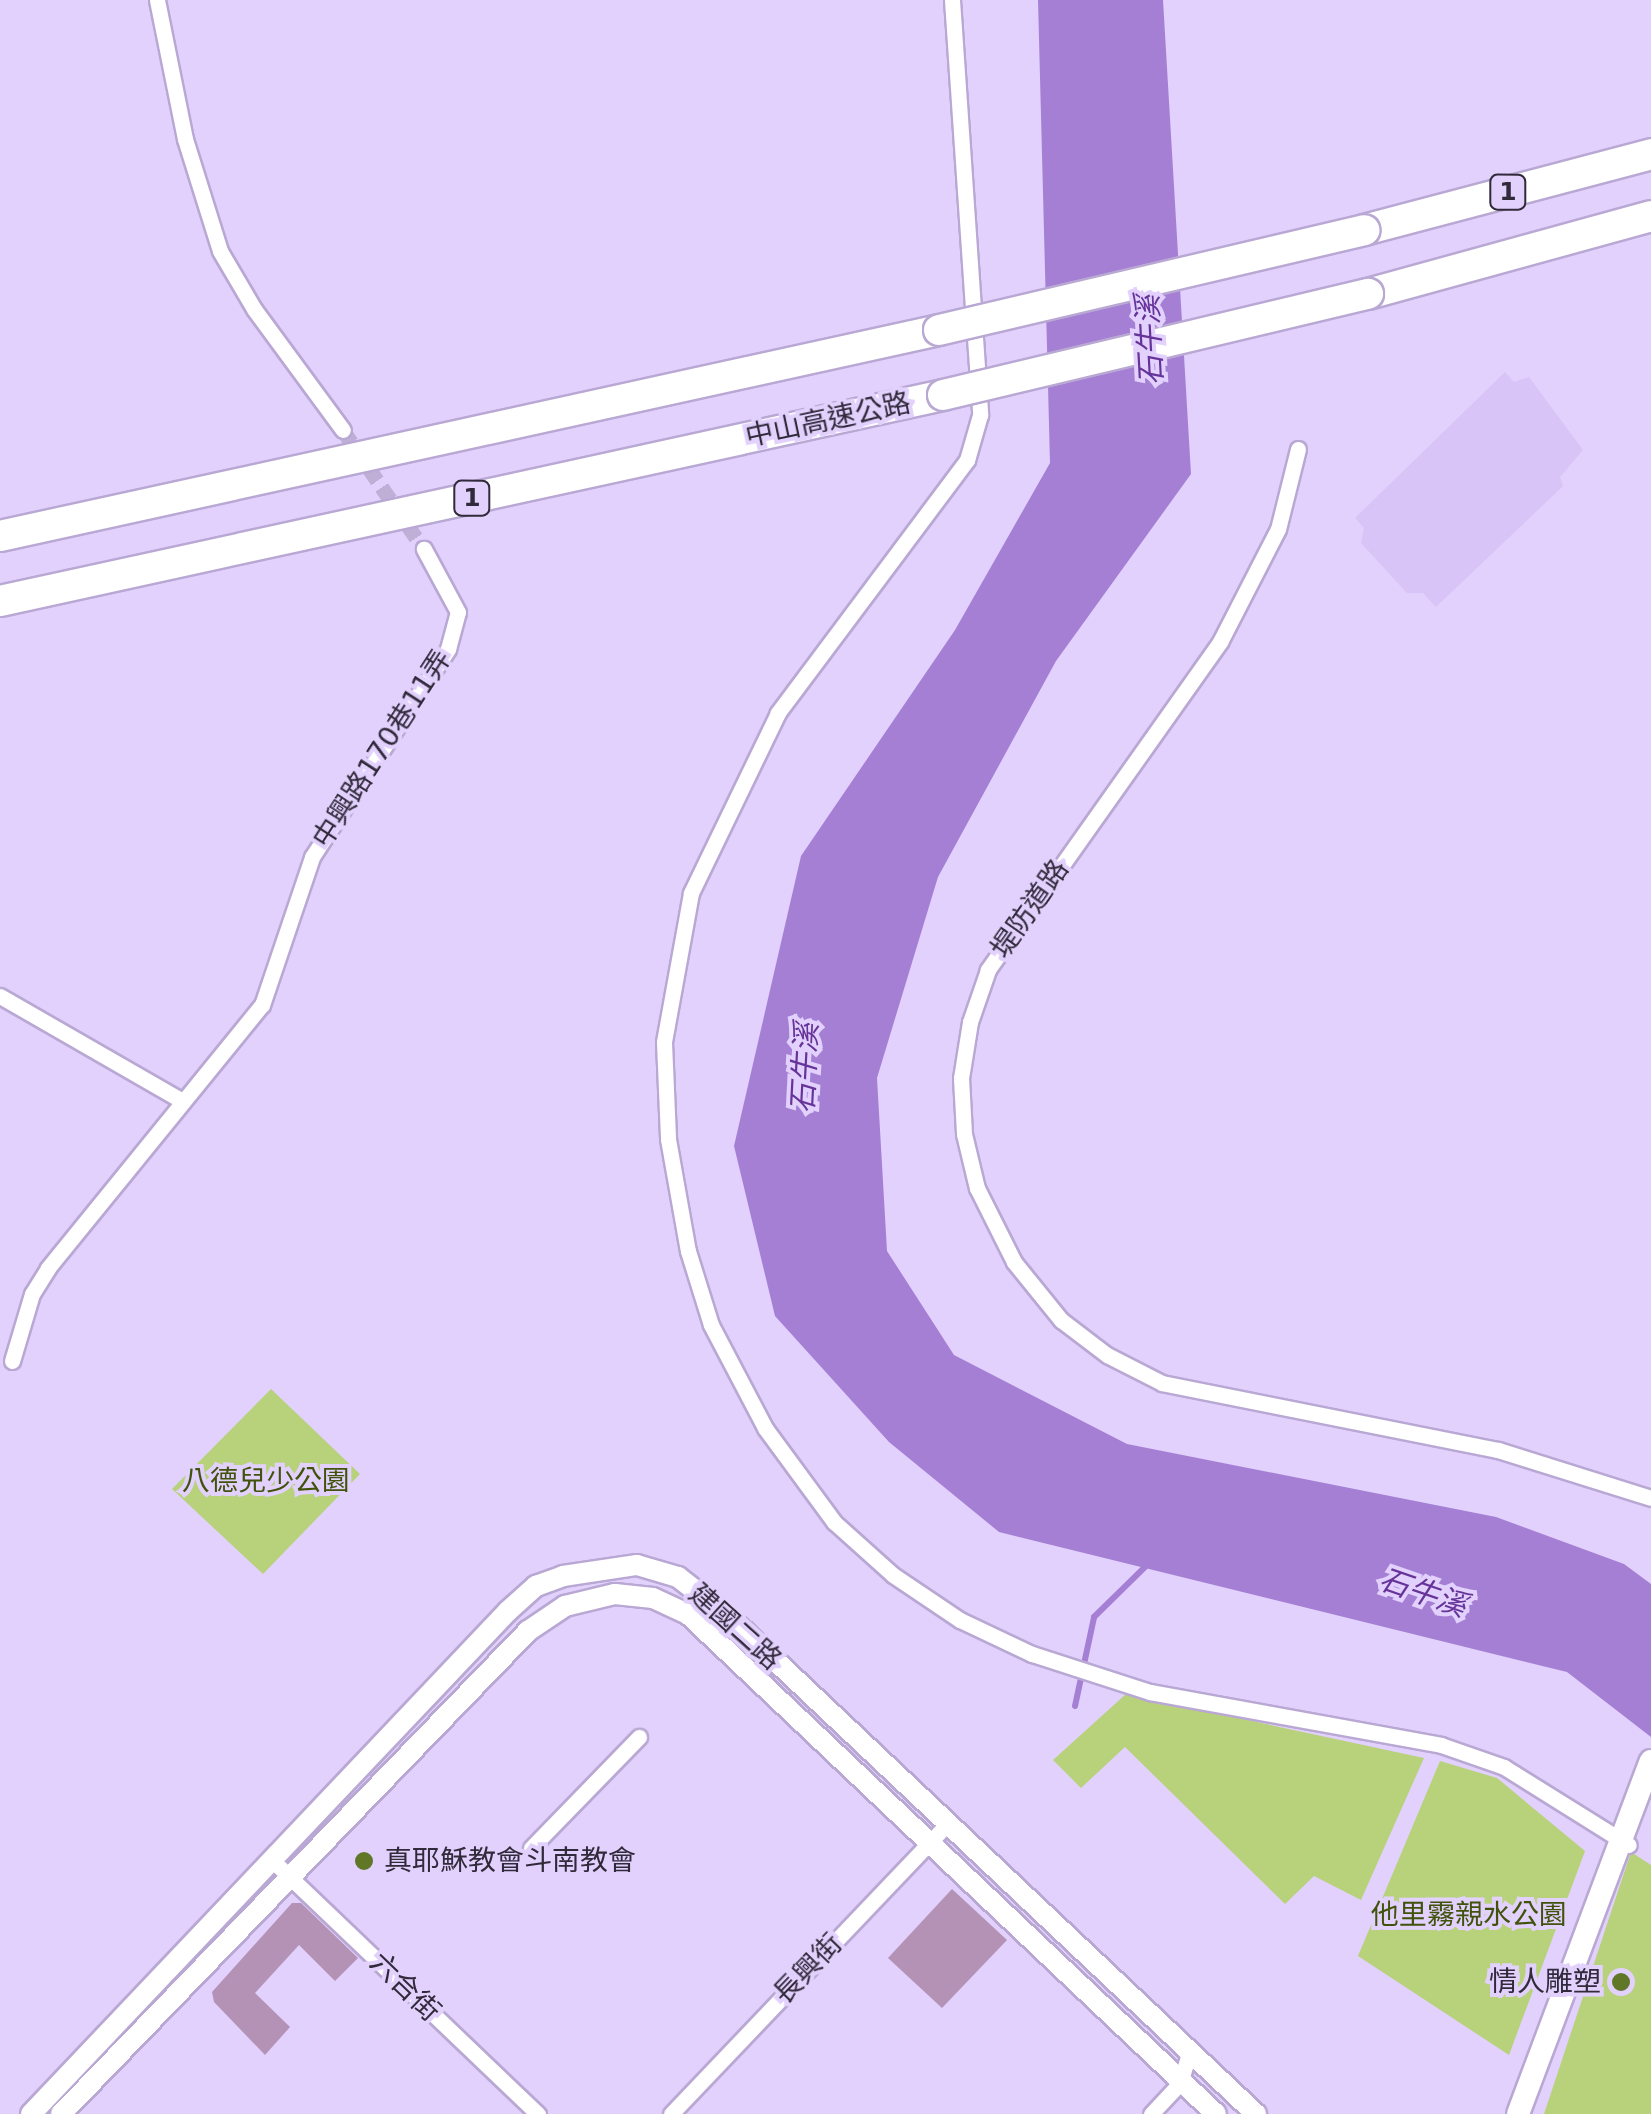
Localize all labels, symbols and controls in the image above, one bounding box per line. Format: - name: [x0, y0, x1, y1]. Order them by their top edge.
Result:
- road number: 1: [1488, 172, 1528, 212]
- water label: 石牛溪: [1130, 294, 1170, 386]
- street label: 中山高速公路: [742, 386, 914, 454]
- road number: 1: [452, 478, 492, 518]
- street label: 中興路170巷11弄: [306, 644, 458, 854]
- street label: 堤防道路: [984, 853, 1076, 965]
- water label: 石牛溪: [785, 1022, 825, 1114]
- park label: 八德兒少公園: [182, 1464, 350, 1498]
- water label: 石牛溪: [1375, 1561, 1471, 1625]
- street label: 建國二路: [682, 1577, 788, 1677]
- place label: 真耶穌教會斗南教會: [384, 1844, 636, 1878]
- marker: 真耶穌教會斗南教會: [353, 1850, 375, 1872]
- park label: 他里霧親水公園: [1371, 1898, 1567, 1932]
- street label: 長興街: [767, 1927, 849, 2011]
- street label: 六合街: [363, 1946, 447, 2028]
- place label: 情人雕塑: [1489, 1965, 1601, 1999]
- marker: 情人雕塑: [1610, 1971, 1632, 1993]

